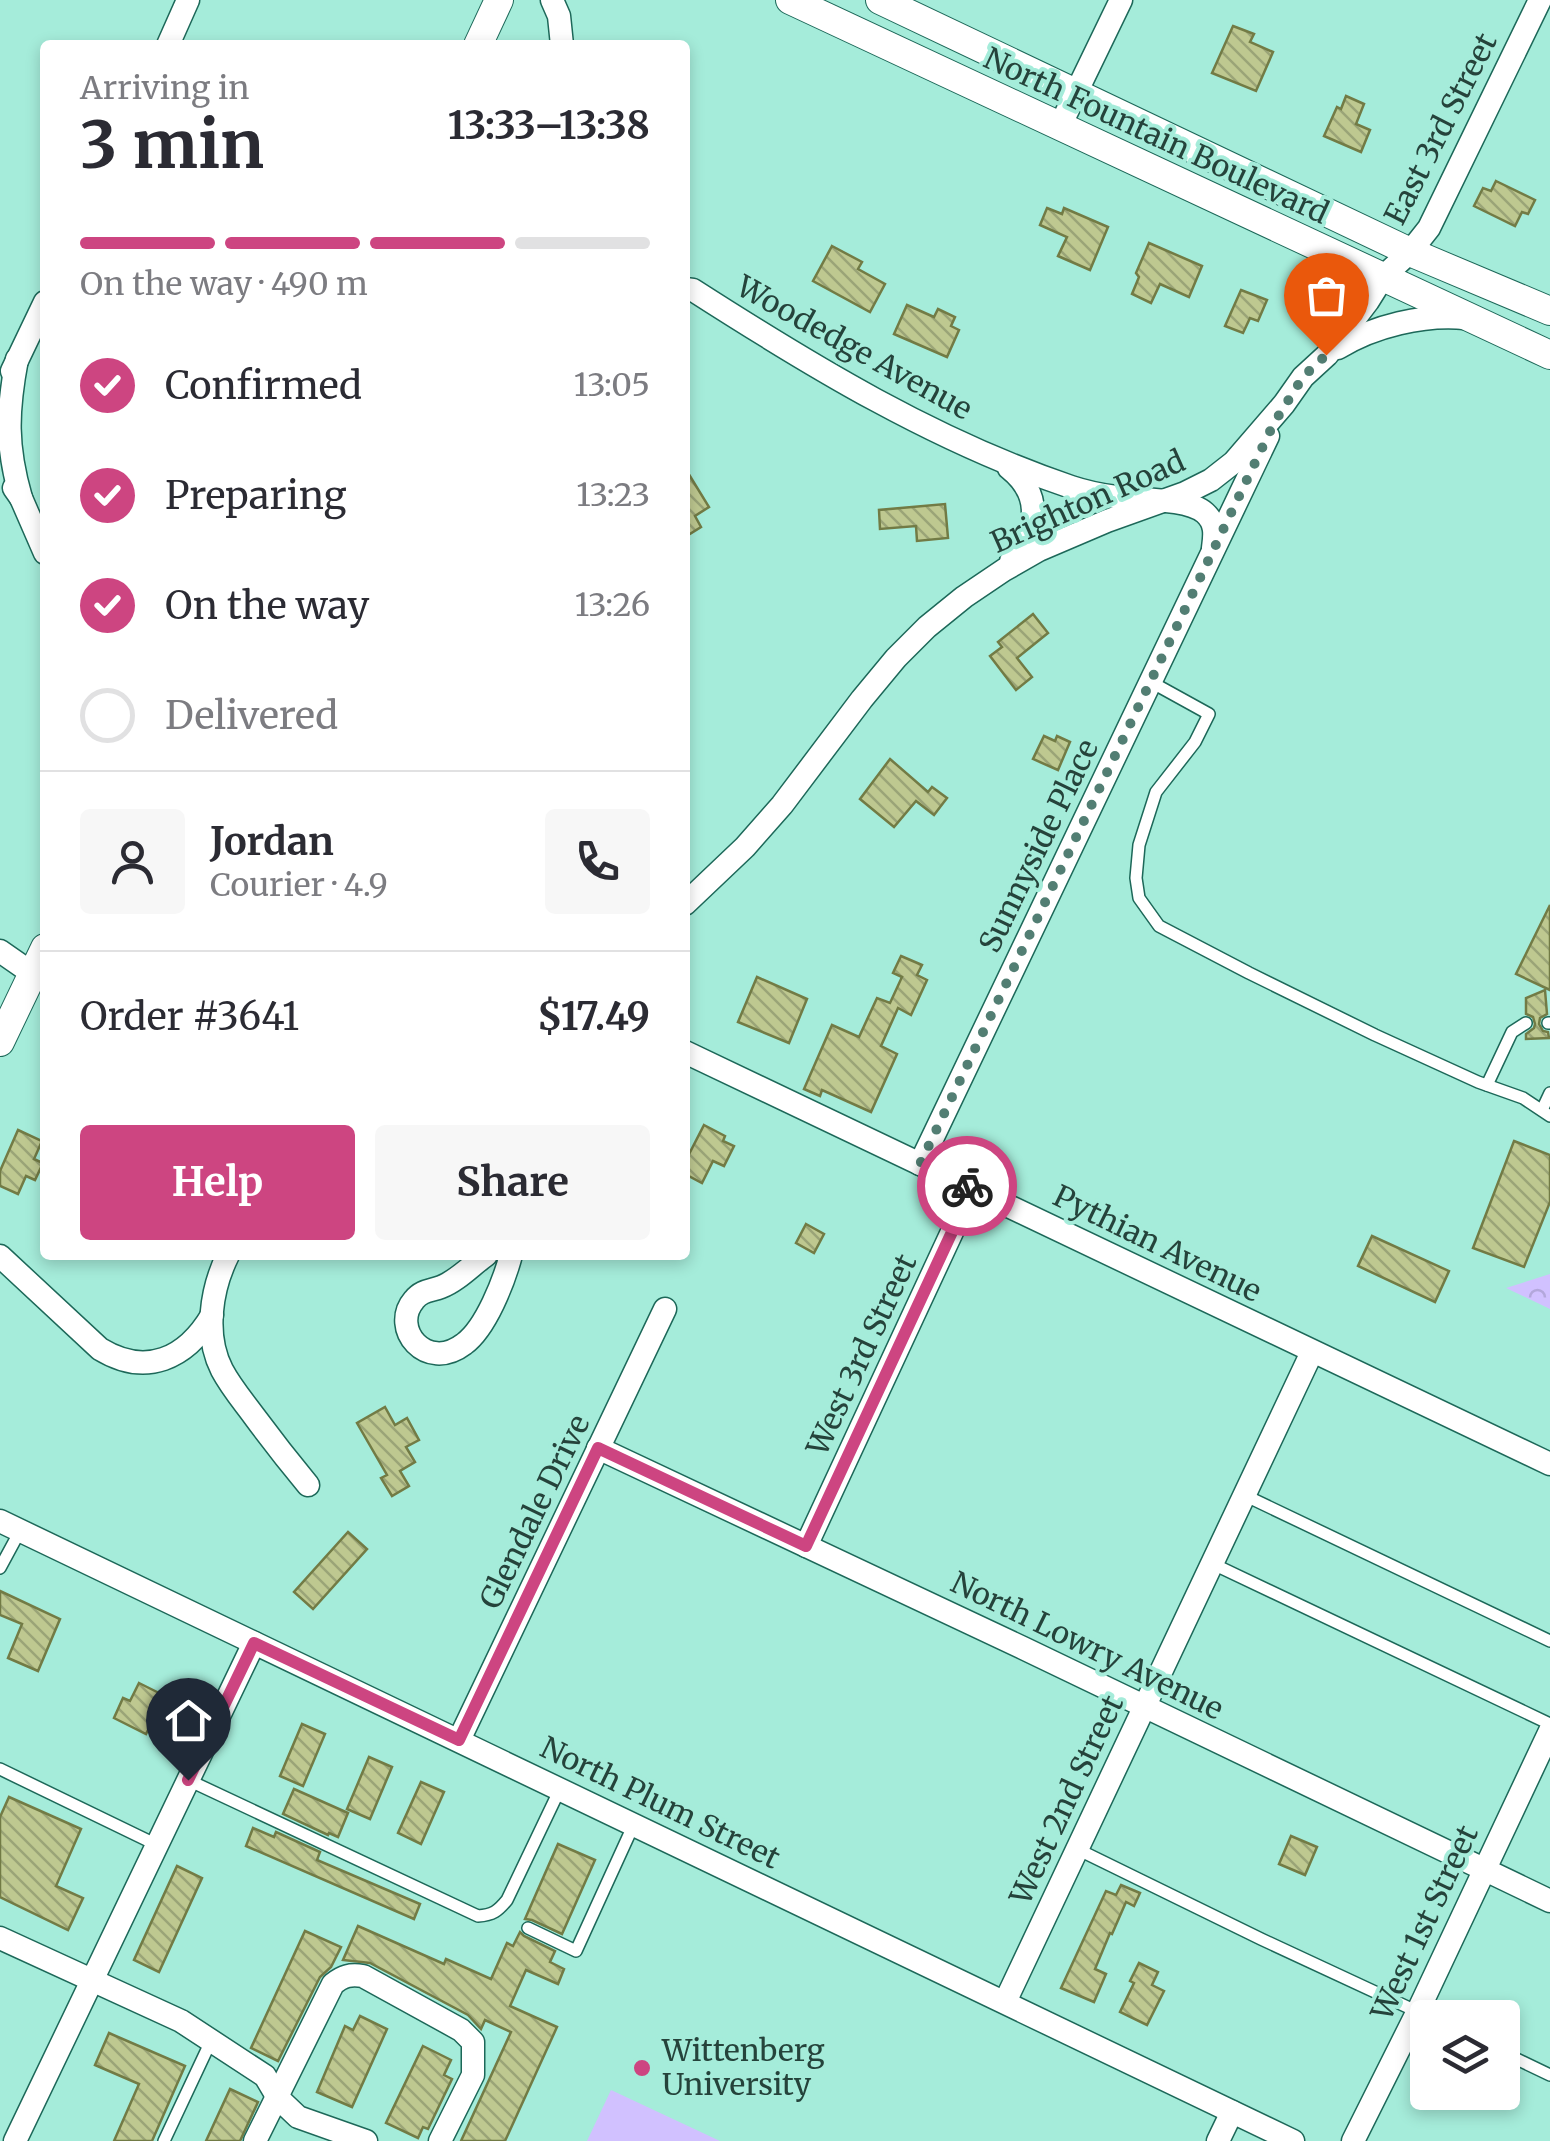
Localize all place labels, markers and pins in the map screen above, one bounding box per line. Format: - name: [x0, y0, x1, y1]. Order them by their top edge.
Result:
- pin: [1284, 253, 1369, 356]
- pin: [146, 1678, 231, 1781]
- place label: Wittenberg University: [661, 2031, 825, 2103]
- marker: Wittenberg University: [631, 2057, 653, 2079]

